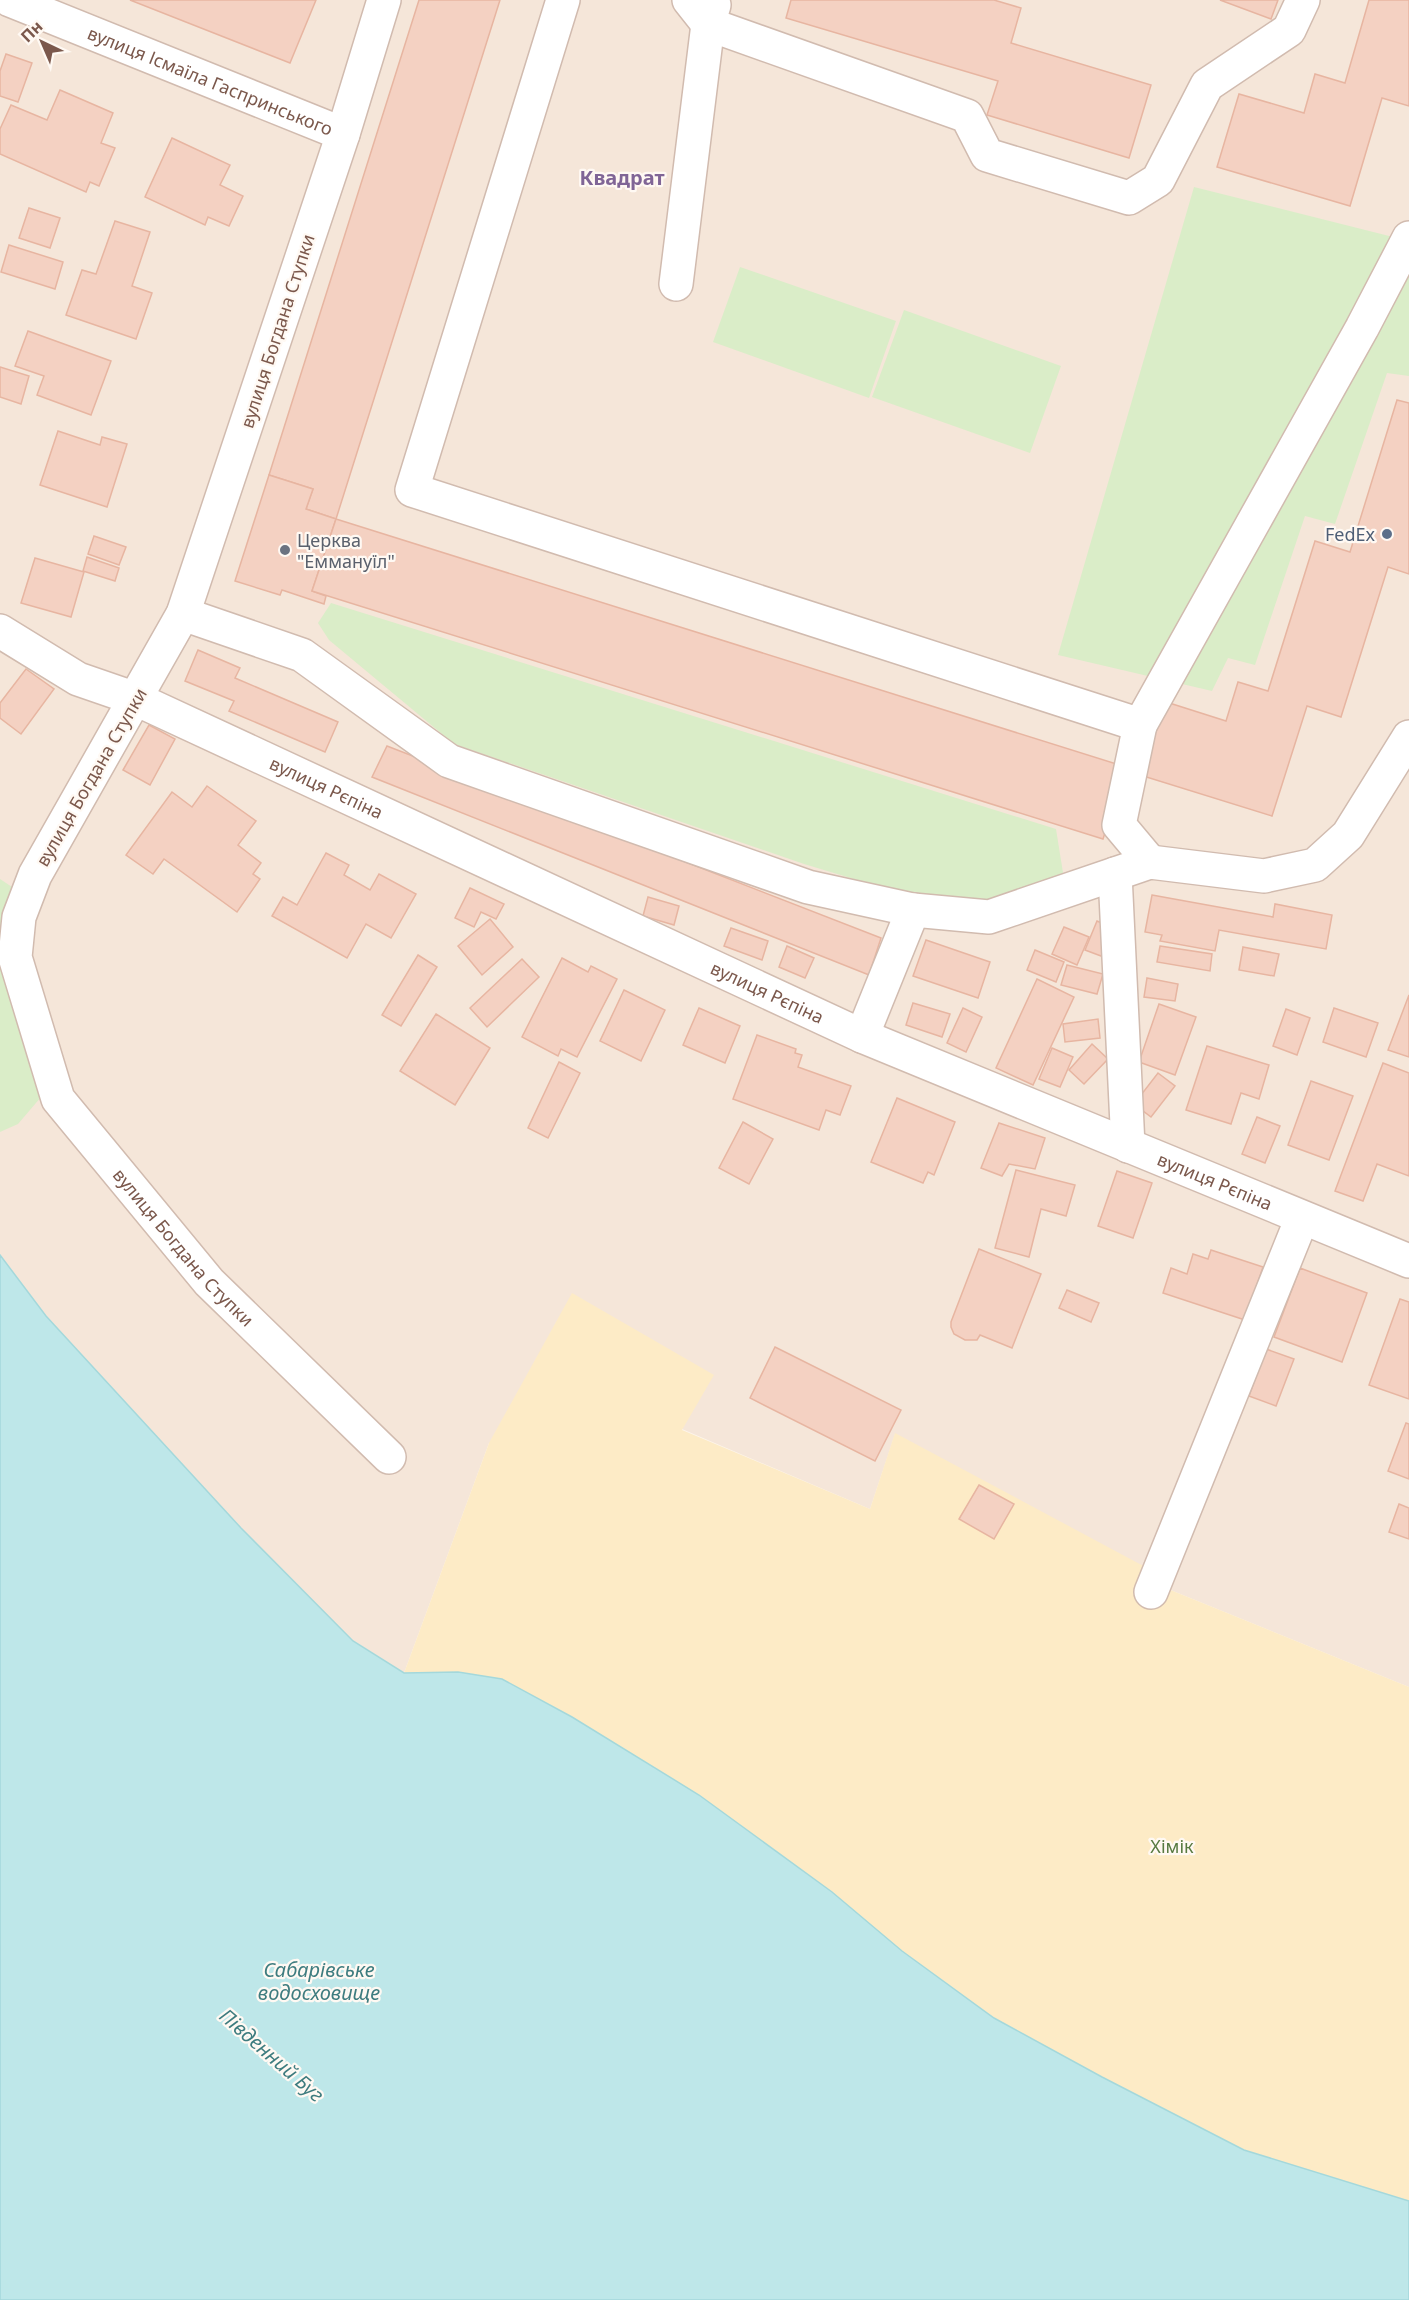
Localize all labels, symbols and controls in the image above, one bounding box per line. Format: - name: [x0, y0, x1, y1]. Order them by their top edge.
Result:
- north arrow: [12, 12, 72, 72]
- text: Пн: [16, 15, 47, 47]
- street label: вулиця Ісмаїла Гаспринського: [84, 21, 337, 141]
- district label: Квадрат: [580, 164, 664, 191]
- street label: вулиця Богдана Ступки: [234, 231, 320, 431]
- place label: FedEx: [1325, 522, 1375, 546]
- marker: FedEx: [1380, 527, 1394, 541]
- place label: Церква "Еммануїл": [297, 528, 395, 573]
- marker: Церква "Еммануїл": [278, 543, 292, 557]
- street label: вулиця Богдана Ступки: [30, 683, 152, 871]
- street label: вулиця Рєпіна: [266, 751, 387, 824]
- street label: вулиця Рєпіна: [707, 955, 828, 1029]
- street label: вулиця Рєпіна: [1154, 1147, 1276, 1216]
- street label: вулиця Богдана Ступки: [108, 1163, 259, 1331]
- park label: Хімік: [1150, 1834, 1194, 1858]
- water label: Сабарівське водосховище: [258, 1956, 380, 2006]
- water label: Південний Буг: [214, 2002, 330, 2108]

